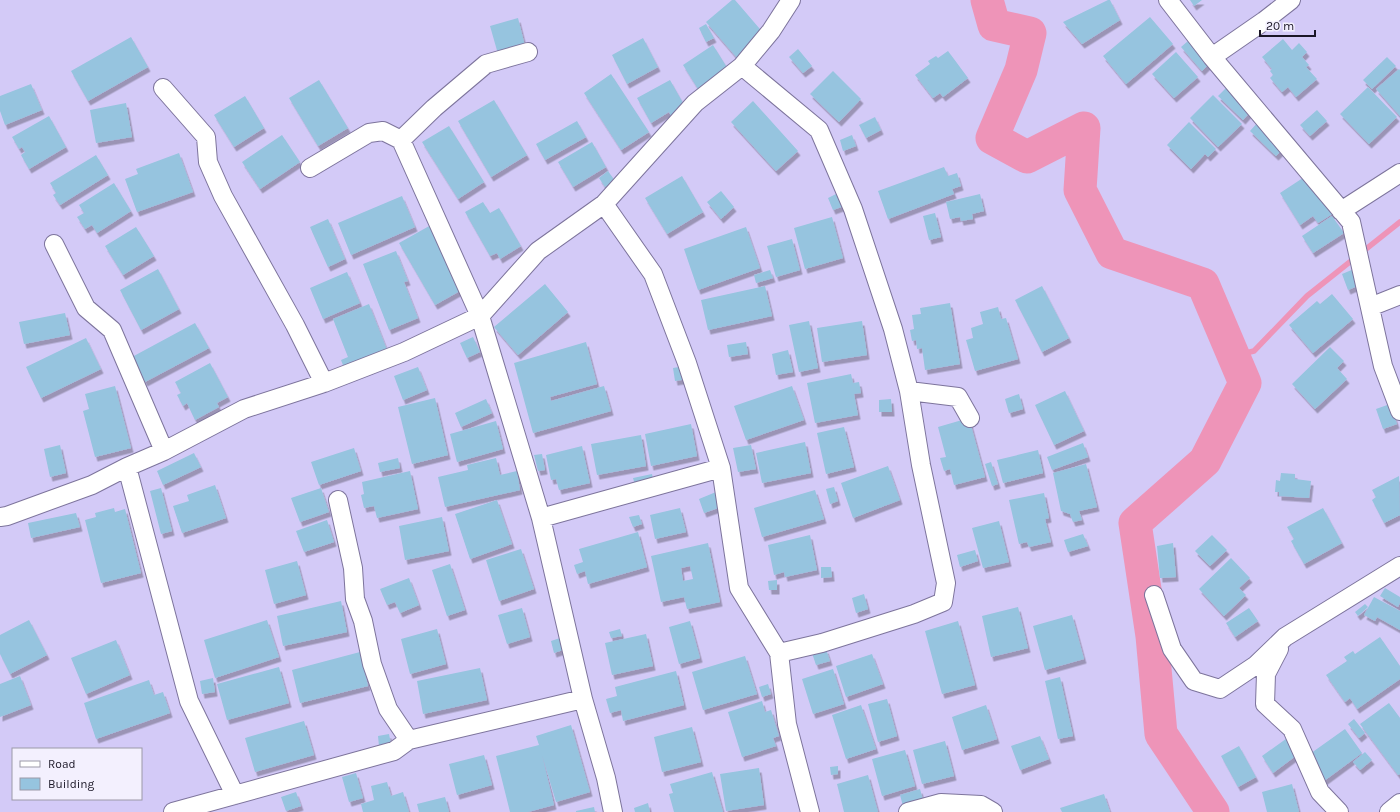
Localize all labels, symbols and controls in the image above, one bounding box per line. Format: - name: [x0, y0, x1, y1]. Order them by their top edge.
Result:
- scale bar: [1260, 12, 1315, 38]
- text: 20 m: [1266, 19, 1294, 33]
- legend: [12, 748, 142, 800]
- text: Road: [48, 757, 76, 771]
- text: Building: [48, 777, 95, 791]

